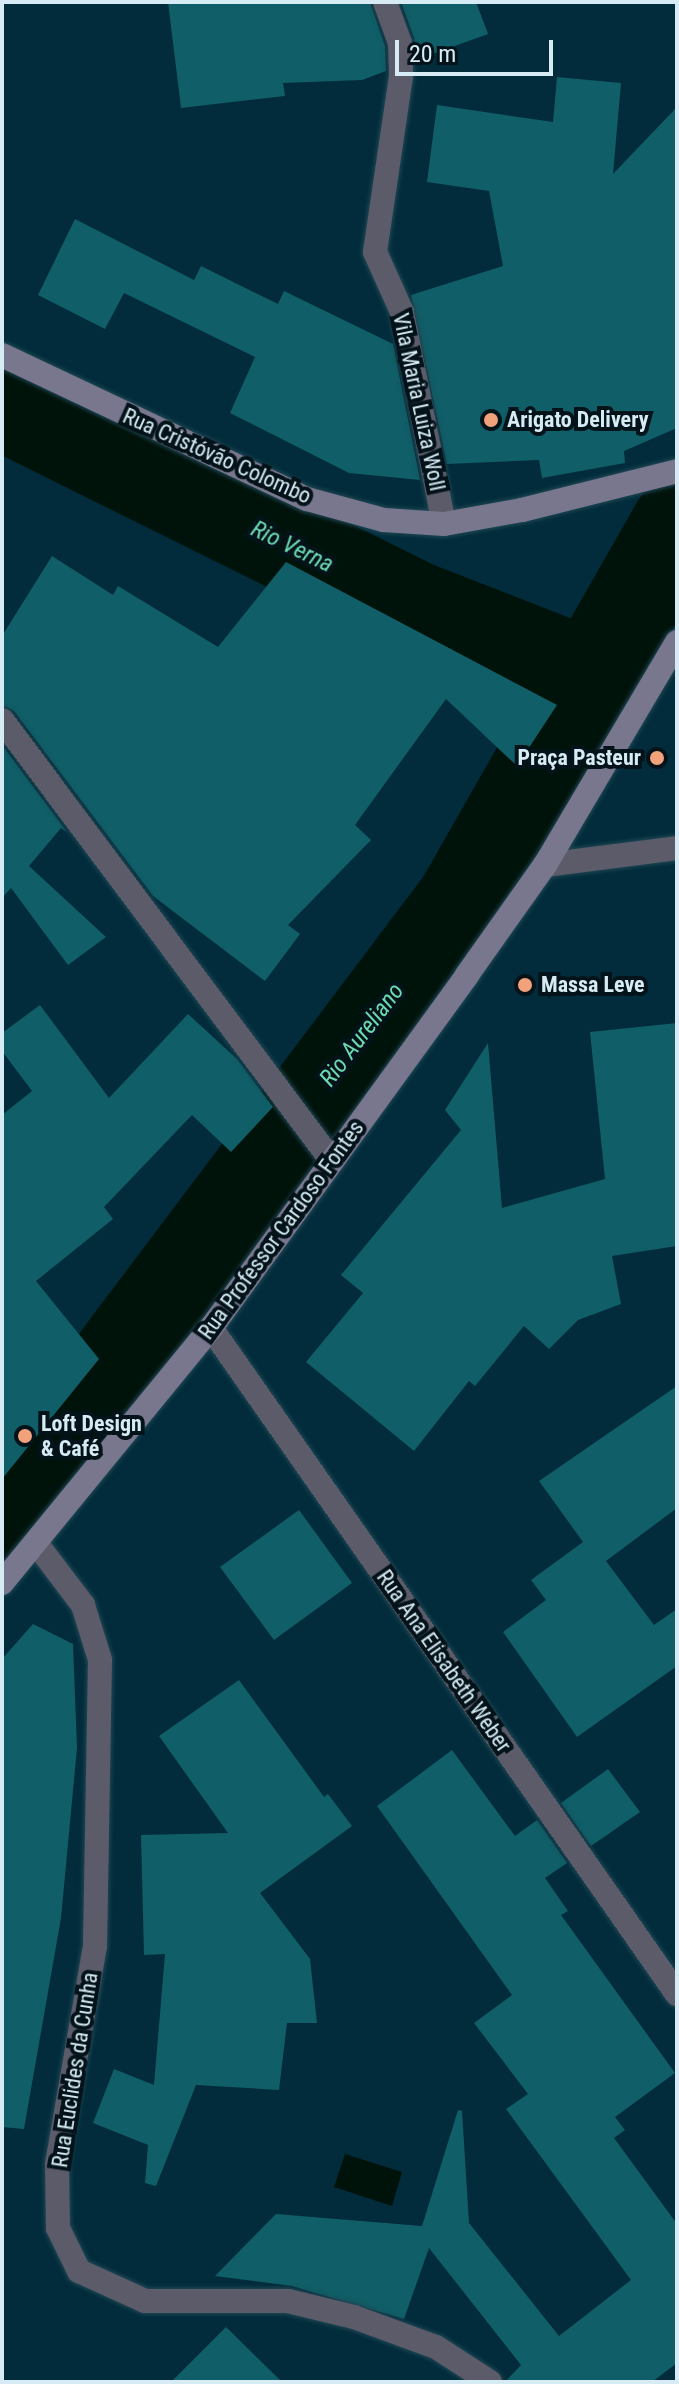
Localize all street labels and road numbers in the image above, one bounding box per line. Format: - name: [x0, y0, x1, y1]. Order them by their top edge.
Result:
- street label: Vila Maria Luiza Woll: [387, 311, 451, 493]
- street label: Rua Cristóvão Colombo: [119, 403, 315, 509]
- street label: Rua Professor Cardoso Fontes: [193, 1115, 369, 1345]
- street label: Rua Ana Elisabeth Weber: [371, 1565, 517, 1757]
- street label: Rua Euclides da Cunha: [47, 1971, 103, 2169]

